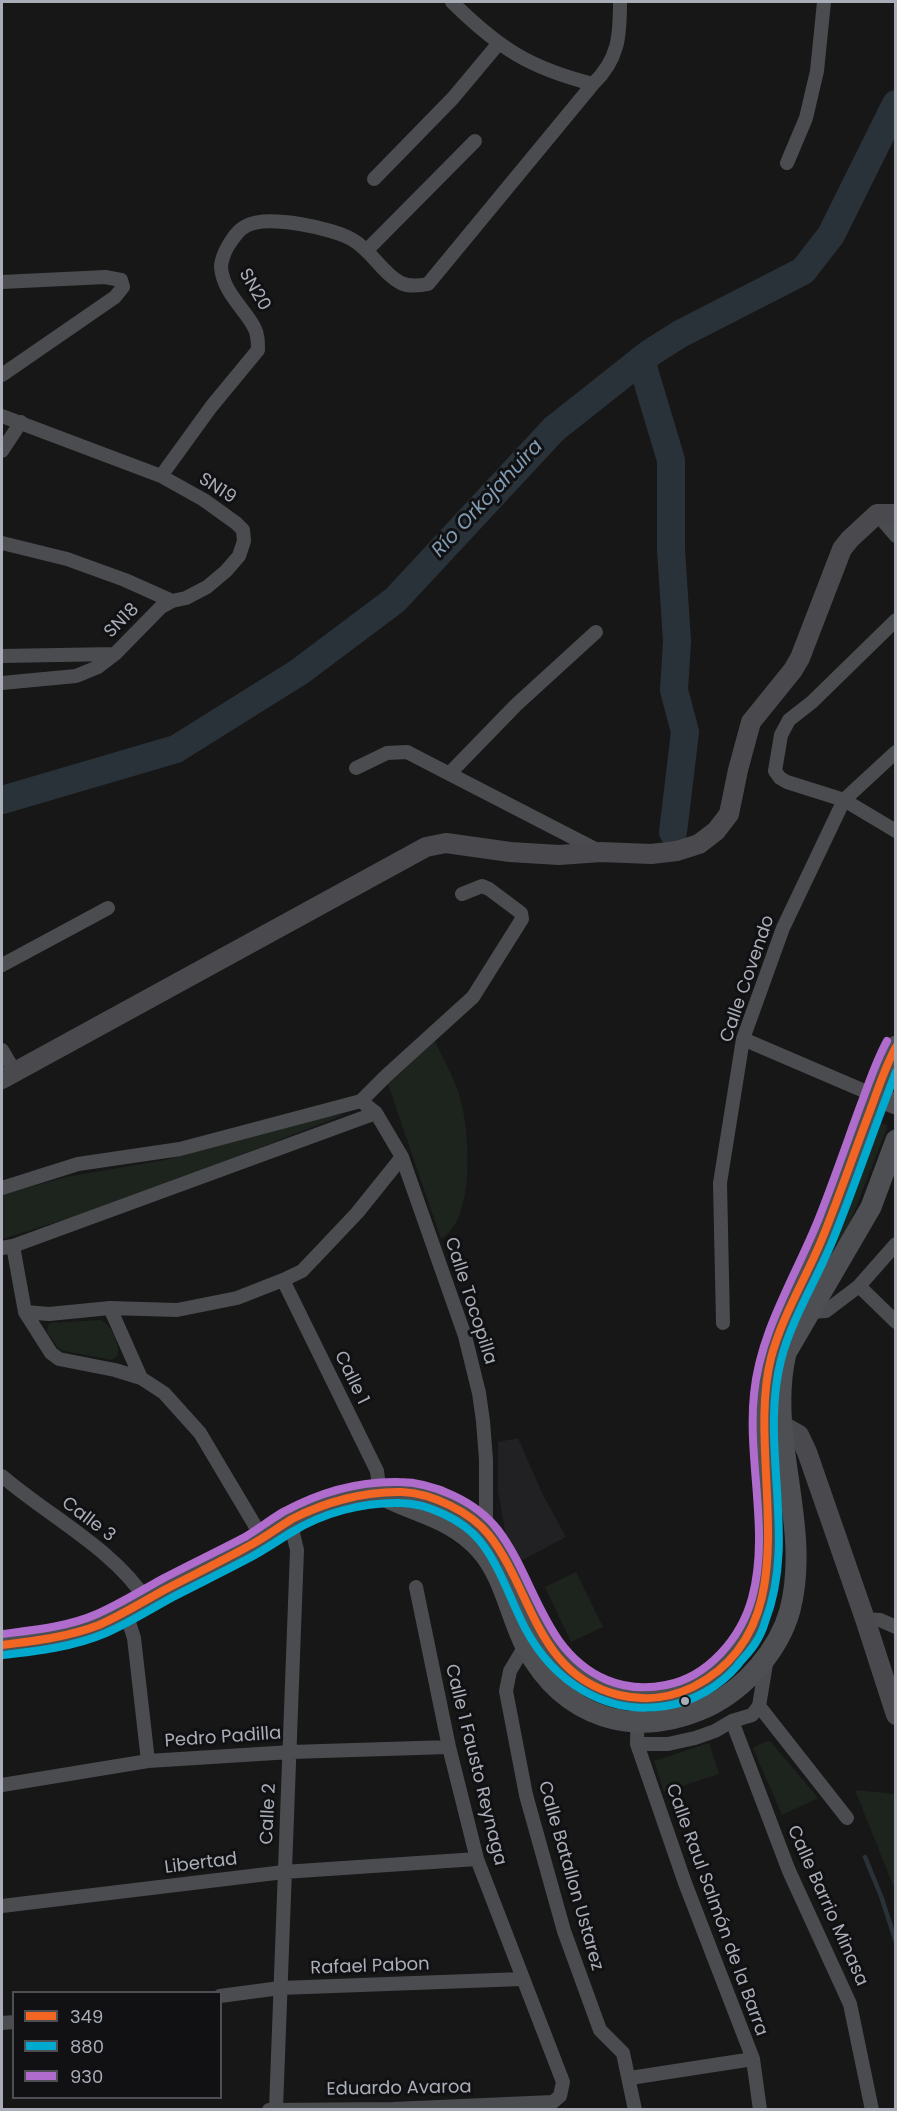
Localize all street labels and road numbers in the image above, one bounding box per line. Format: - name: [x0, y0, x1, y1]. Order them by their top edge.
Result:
- street label: SN20: [233, 265, 275, 315]
- street label: SN19: [194, 469, 240, 509]
- street label: SN18: [100, 599, 144, 643]
- street label: Calle Covendo: [716, 913, 780, 1045]
- street label: Calle Tocopilla: [439, 1235, 501, 1367]
- street label: Calle 1: [329, 1348, 373, 1408]
- street label: Calle 3: [57, 1493, 119, 1547]
- street label: Calle 1 Fausto Reynaga: [440, 1662, 510, 1868]
- street label: Pedro Padilla: [164, 1723, 282, 1753]
- street label: Calle Batallon Ustarez: [533, 1779, 607, 1973]
- street label: Calle Raul Salmón de la Barra: [660, 1781, 772, 2039]
- street label: Calle 2: [257, 1783, 281, 1845]
- street label: Calle Barrio Minasa: [782, 1822, 872, 1990]
- street label: Libertad: [163, 1849, 239, 1879]
- street label: Rafael Pabon: [310, 1954, 430, 1980]
- street label: Eduardo Avaroa: [326, 2077, 472, 2101]

